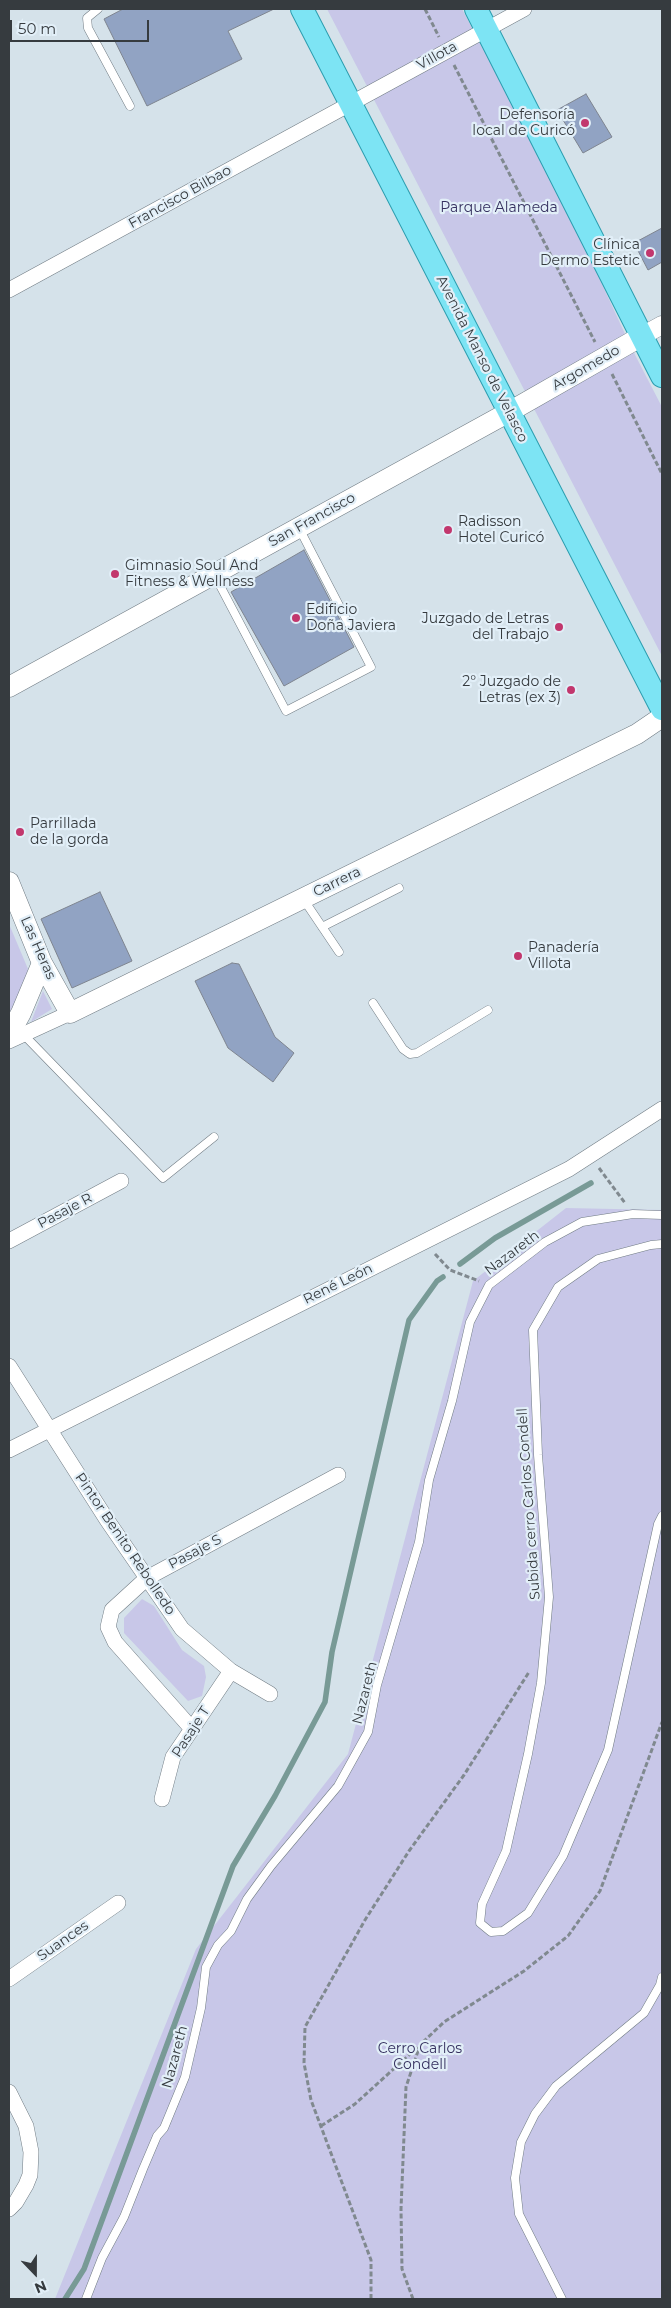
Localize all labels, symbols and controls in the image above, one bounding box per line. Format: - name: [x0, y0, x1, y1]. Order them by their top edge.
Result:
- scale bar: [12, 10, 151, 42]
- text: 50 m: [18, 19, 56, 38]
- street label: Villota: [414, 38, 460, 74]
- place label: Defensoría local de Curicó: [472, 107, 575, 140]
- marker: Defensoría local de Curicó: [579, 117, 591, 129]
- street label: Francisco Bilbao: [126, 162, 234, 232]
- park label: Parque Alameda: [440, 200, 558, 216]
- place label: Clínica Dermo Estetic: [540, 237, 640, 270]
- marker: Clínica Dermo Estetic: [644, 247, 656, 259]
- street label: Avenida Manso de Velasco: [433, 273, 531, 445]
- street label: Argomedo: [549, 342, 623, 394]
- street label: San Francisco: [266, 489, 358, 551]
- place label: Radisson Hotel Curicó: [458, 514, 544, 546]
- marker: Radisson Hotel Curicó: [442, 524, 454, 536]
- place label: Gimnasio Soul And Fitness & Wellness: [125, 558, 258, 590]
- marker: Gimnasio Soul And Fitness & Wellness: [109, 568, 121, 580]
- place label: Edificio Doña Javiera: [306, 602, 396, 634]
- place label: Juzgado de Letras del Trabajo: [422, 611, 549, 644]
- marker: Edificio Doña Javiera: [290, 612, 302, 624]
- marker: Juzgado de Letras del Trabajo: [553, 621, 565, 633]
- place label: 2° Juzgado de Letras (ex 3): [462, 674, 561, 706]
- marker: 2° Juzgado de Letras (ex 3): [565, 684, 577, 696]
- place label: Parrillada de la gorda: [30, 816, 109, 849]
- marker: Parrillada de la gorda: [14, 826, 26, 838]
- street label: Carrera: [310, 863, 364, 901]
- street label: Las Heras: [17, 914, 59, 982]
- place label: Panadería Villota: [528, 940, 599, 972]
- marker: Panadería Villota: [512, 950, 524, 962]
- street label: Pasaje R: [35, 1190, 95, 1232]
- street label: Nazareth: [481, 1227, 543, 1279]
- street label: René León: [301, 1260, 375, 1308]
- street label: Subida cerro Carlos Condell: [514, 1408, 544, 1600]
- street label: Pintor Benito Rebolledo: [71, 1470, 179, 1618]
- street label: Pasaje S: [166, 1531, 224, 1573]
- street label: Nazareth: [349, 1660, 381, 1726]
- street label: Pasaje T: [168, 1703, 214, 1761]
- street label: Suances: [34, 1917, 92, 1965]
- street label: Nazareth: [159, 2024, 191, 2090]
- park label: Cerro Carlos Condell: [378, 2041, 462, 2074]
- north arrow: [10, 2248, 60, 2298]
- text: N: [32, 2276, 49, 2297]

